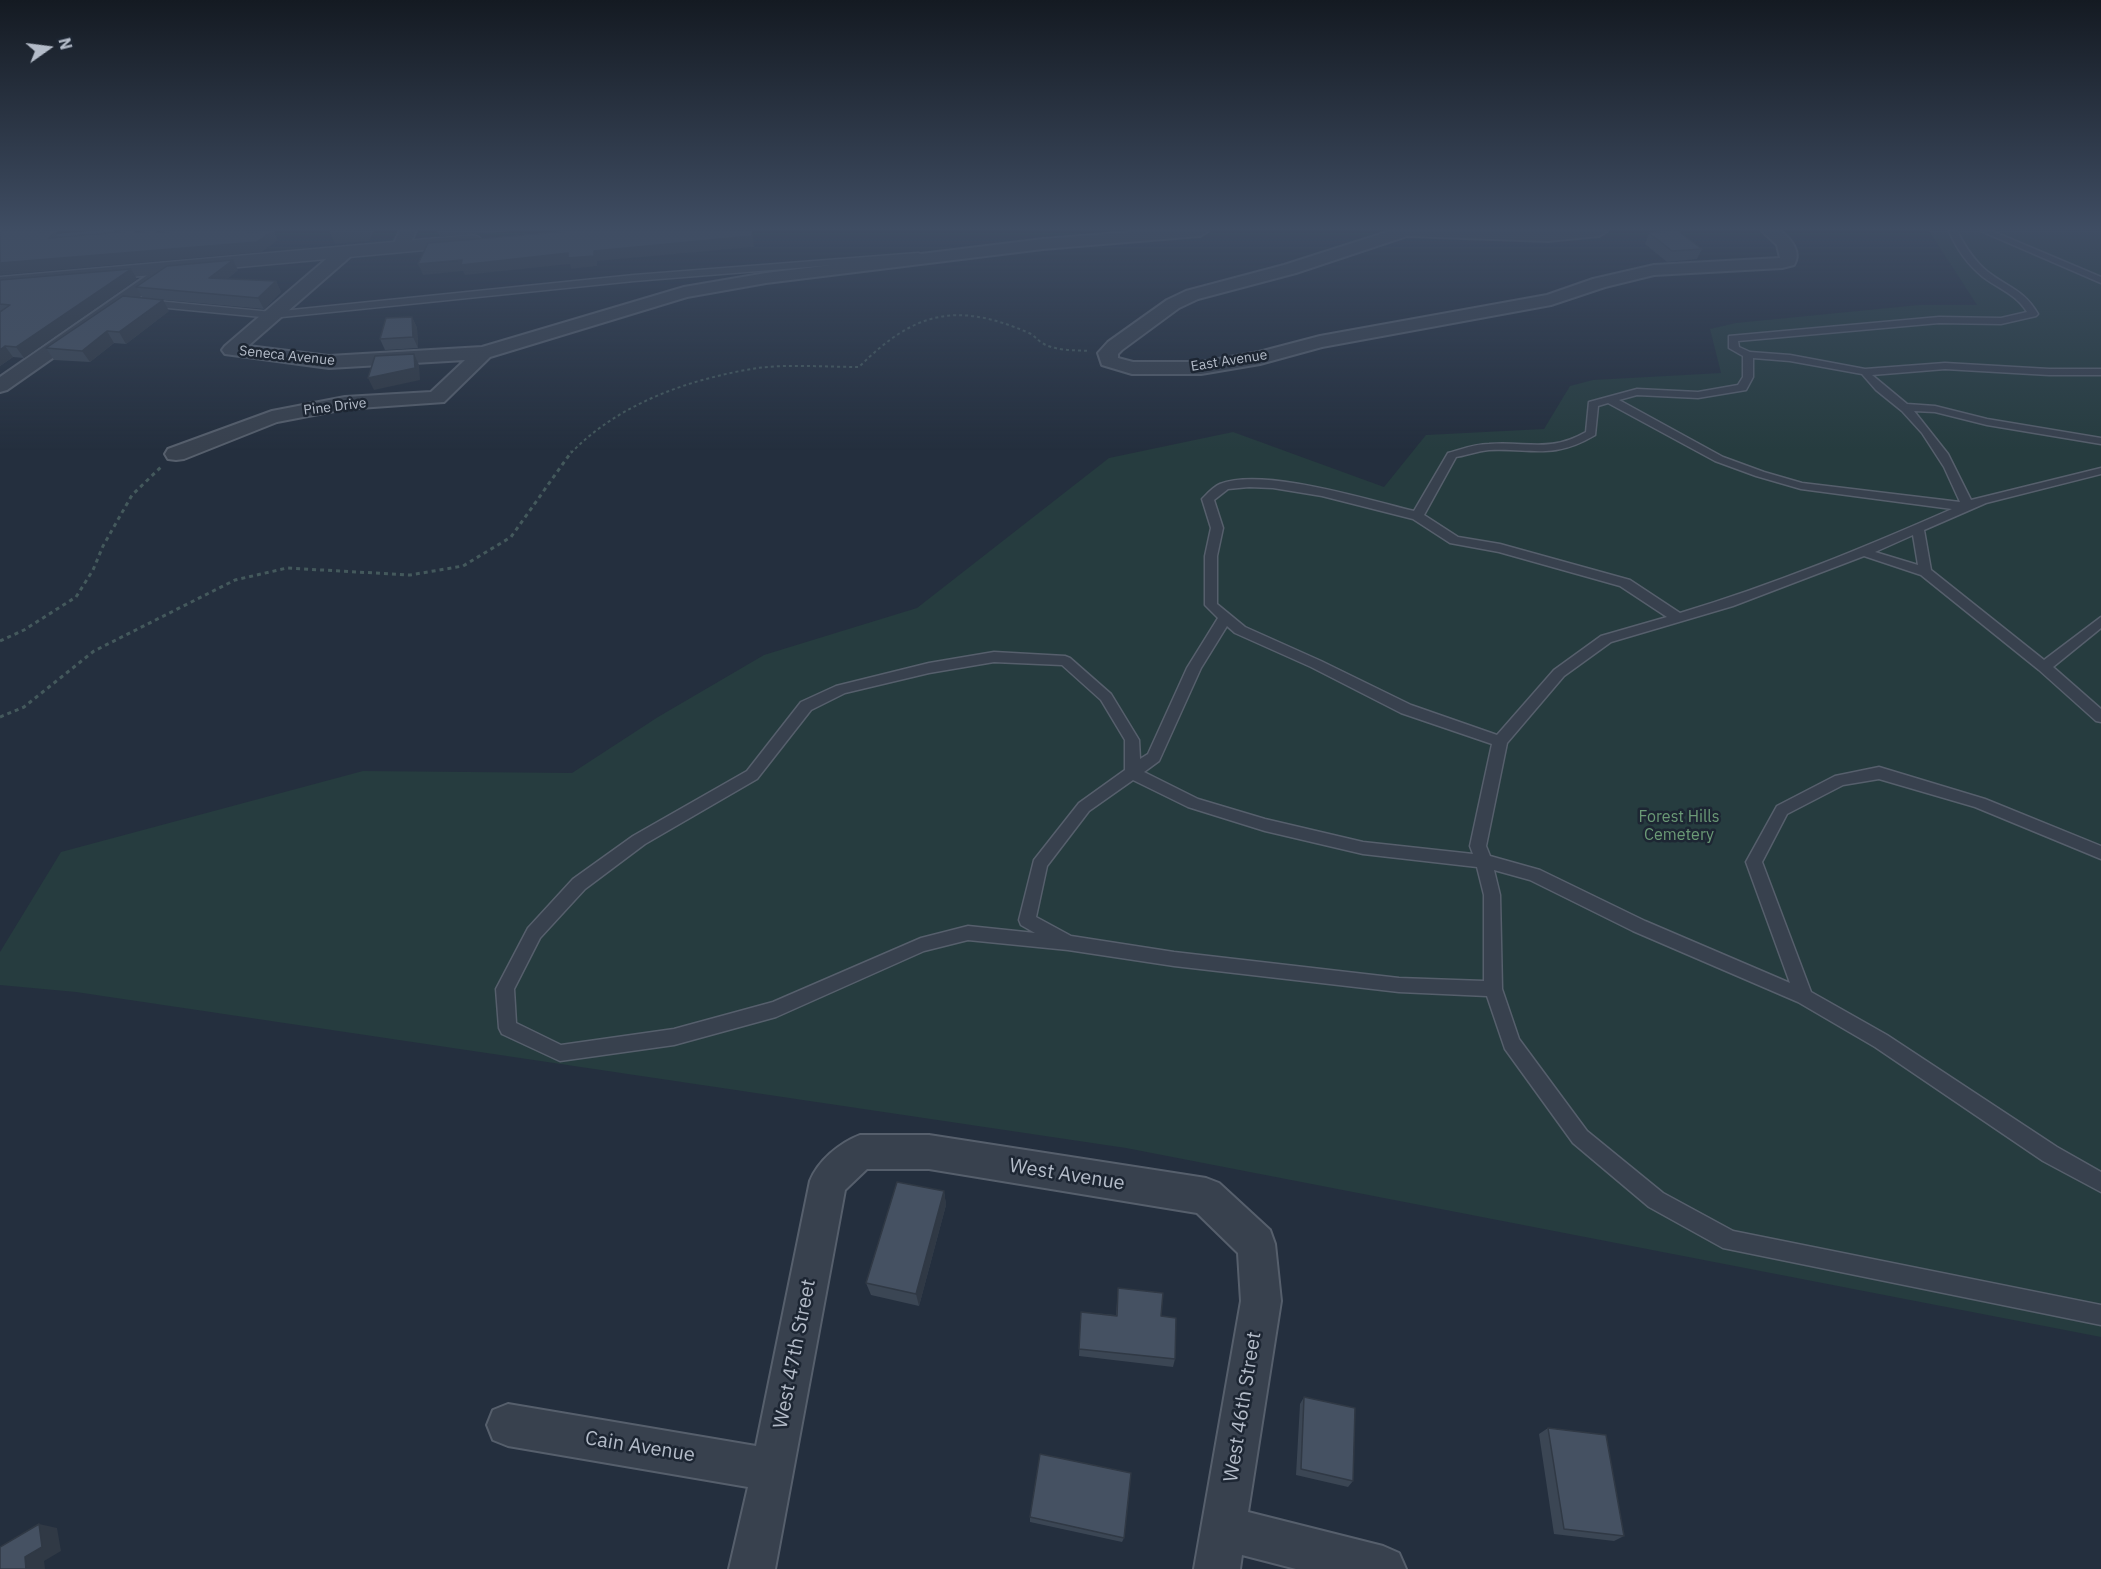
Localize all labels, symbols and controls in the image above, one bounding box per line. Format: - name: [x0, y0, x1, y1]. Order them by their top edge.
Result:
- north arrow: [18, 18, 78, 78]
- text: N: [54, 36, 77, 52]
- street label: Seneca Avenue: [238, 343, 336, 369]
- street label: East Avenue: [1190, 347, 1268, 375]
- street label: Pine Drive: [303, 395, 367, 419]
- park label: Forest Hills Cemetery: [1639, 807, 1719, 845]
- street label: West Avenue: [1008, 1154, 1126, 1196]
- street label: West 47th Street: [769, 1277, 821, 1431]
- street label: West 46th Street: [1219, 1330, 1267, 1484]
- street label: Cain Avenue: [583, 1426, 697, 1468]

